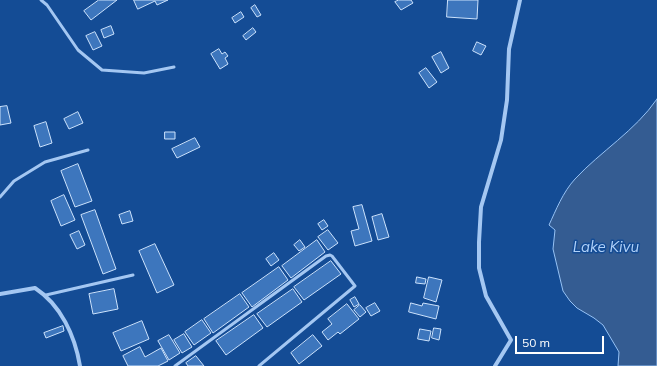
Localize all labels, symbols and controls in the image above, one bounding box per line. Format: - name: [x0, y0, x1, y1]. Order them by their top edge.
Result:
- water label: Lake Kivu: [573, 238, 639, 256]
- scale bar: [517, 328, 606, 354]
- text: 50 m: [522, 335, 550, 350]

